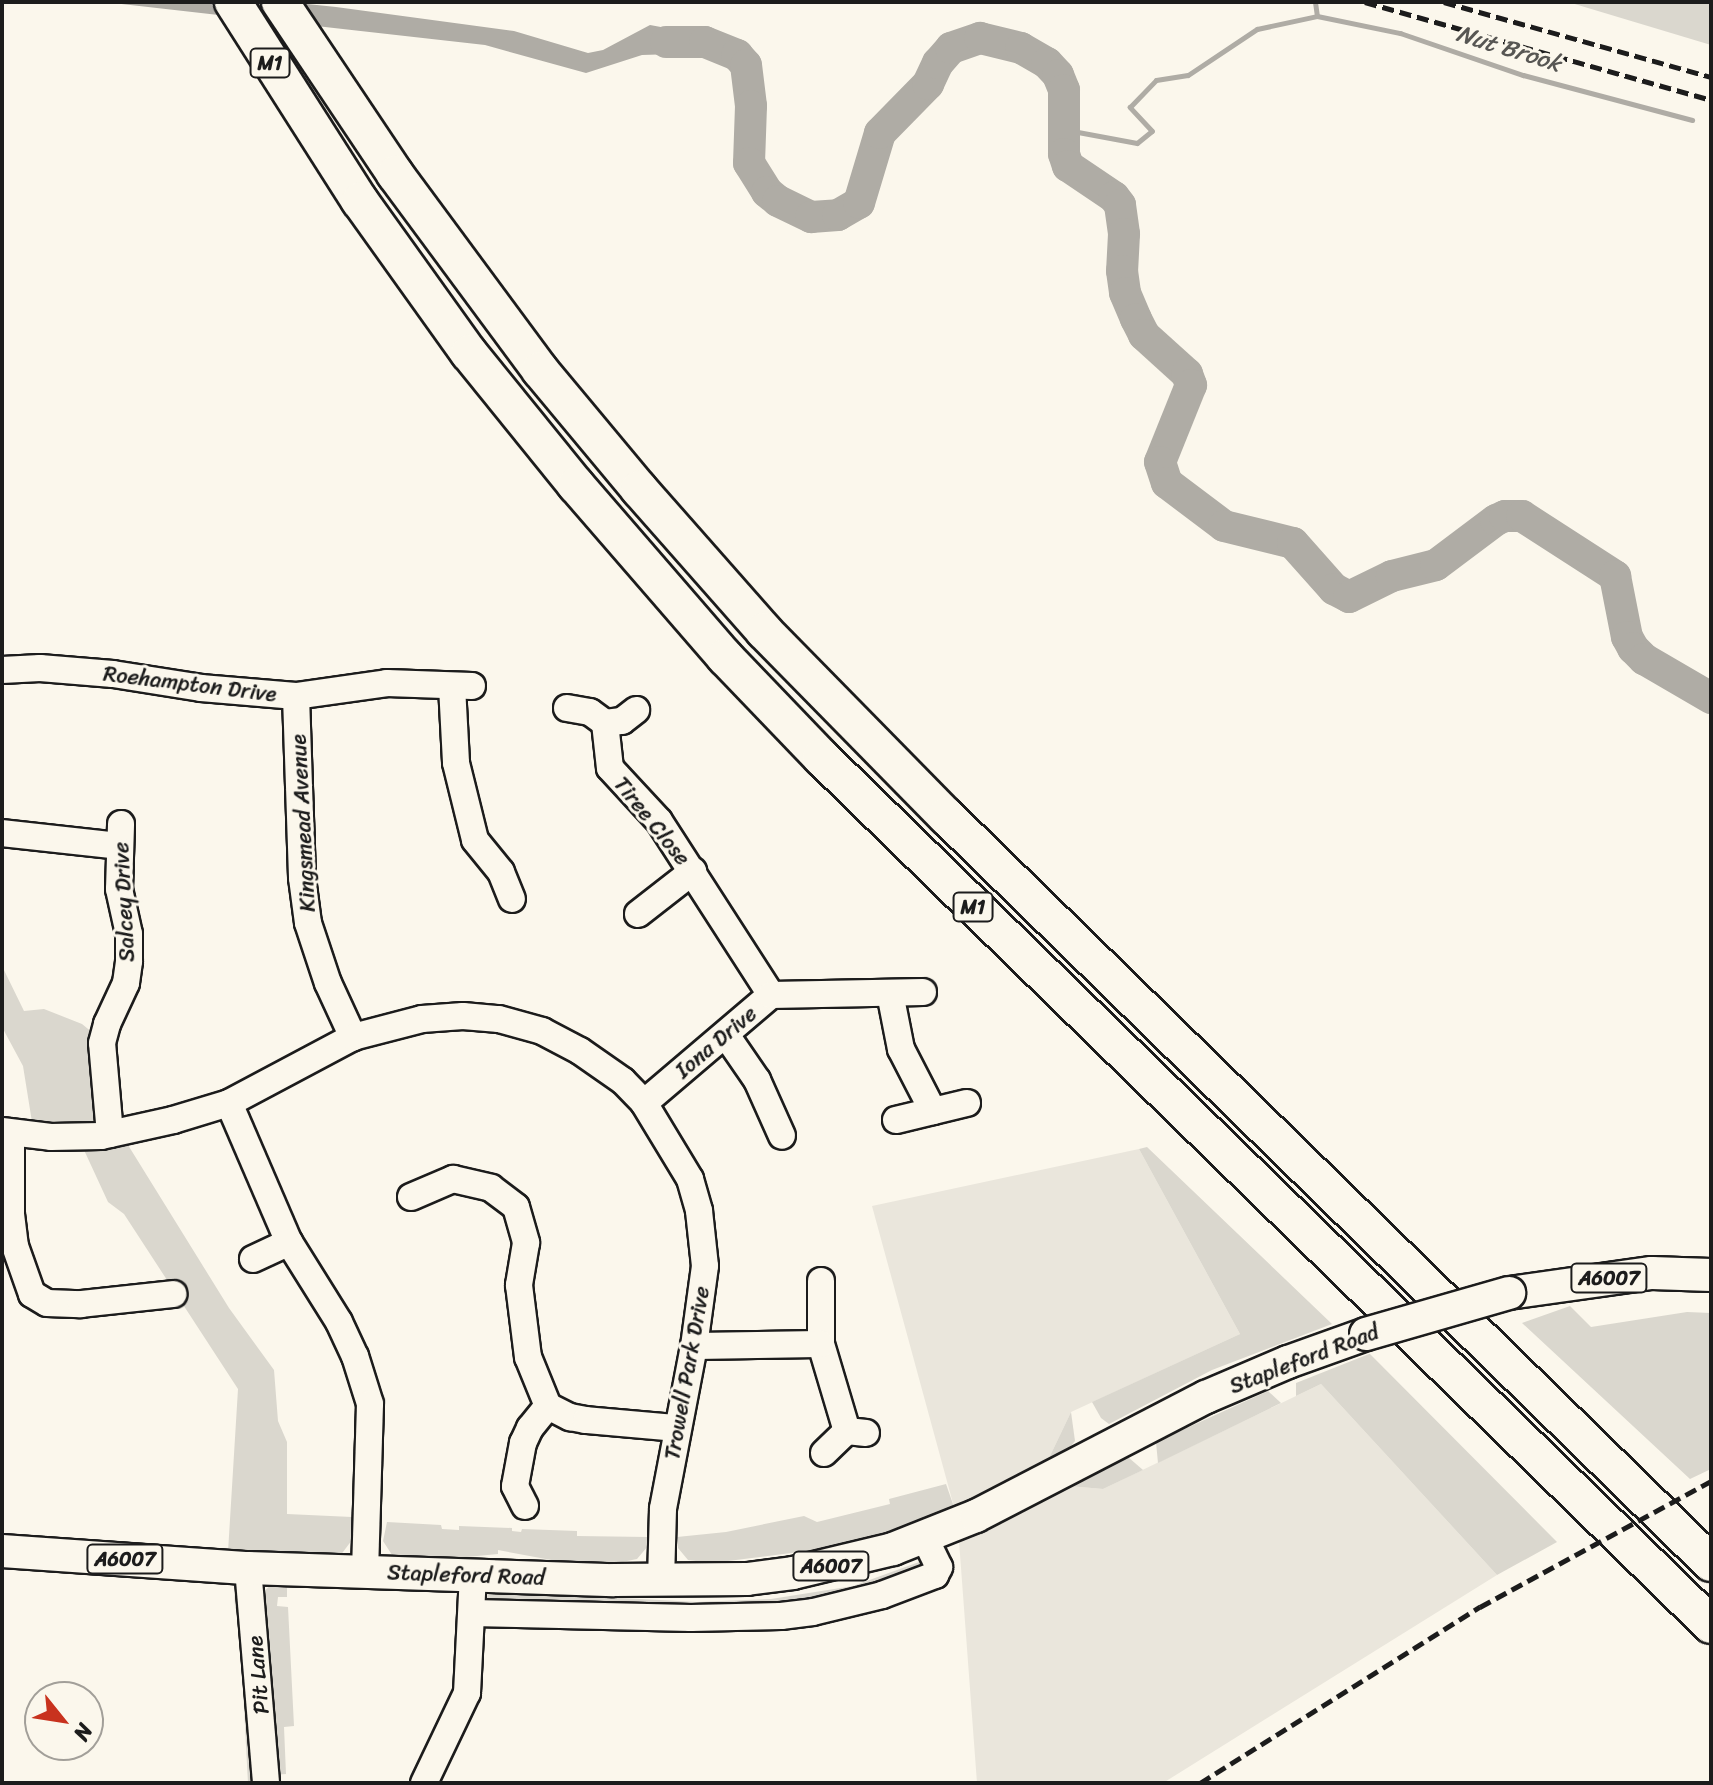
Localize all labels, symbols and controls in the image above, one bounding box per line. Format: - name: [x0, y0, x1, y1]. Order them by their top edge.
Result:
- water label: Nut Brook: [1453, 19, 1565, 79]
- road number: M1: [248, 47, 292, 79]
- street label: Roehampton Drive: [102, 660, 278, 708]
- street label: Kingsmead Avenue: [285, 733, 321, 913]
- street label: Tiree Close: [608, 771, 696, 871]
- street label: Salcey Drive: [108, 841, 140, 963]
- road number: M1: [951, 891, 995, 923]
- street label: Iona Drive: [670, 1000, 762, 1084]
- road number: A6007: [1569, 1262, 1649, 1294]
- street label: Trowell Park Drive: [659, 1284, 715, 1462]
- street label: Stapleford Road: [1226, 1318, 1382, 1400]
- road number: A6007: [85, 1543, 165, 1575]
- road number: A6007: [791, 1550, 871, 1582]
- street label: Stapleford Road: [387, 1559, 545, 1591]
- street label: Pit Lane: [241, 1634, 275, 1716]
- north arrow: [24, 1681, 104, 1761]
- text: N: [63, 1716, 104, 1749]

